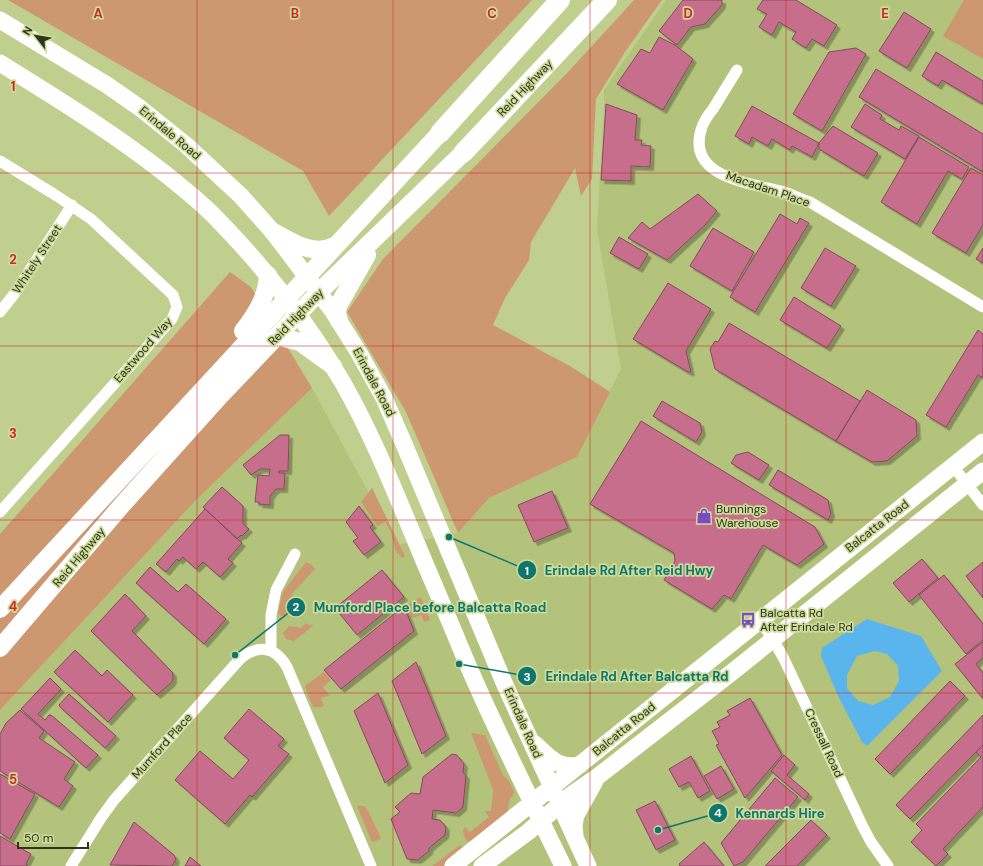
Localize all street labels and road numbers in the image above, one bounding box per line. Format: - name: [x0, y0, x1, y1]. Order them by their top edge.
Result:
- street label: Reid Highway: [494, 56, 557, 120]
- street label: Erindale Road: [136, 103, 204, 163]
- street label: Macadam Place: [724, 167, 812, 211]
- street label: Whitely Street: [9, 221, 65, 297]
- street label: Reid Highway: [265, 285, 328, 349]
- street label: Eastwood Way: [110, 314, 176, 386]
- street label: Erindale Road: [349, 345, 399, 419]
- street label: Balcatta Road: [842, 496, 912, 556]
- street label: Reid Highway: [49, 523, 109, 590]
- street label: Erindale Road: [500, 685, 546, 761]
- street label: Balcatta Road: [589, 699, 659, 759]
- street label: Cressall Road: [801, 706, 847, 780]
- street label: Mumford Place: [128, 710, 196, 782]

